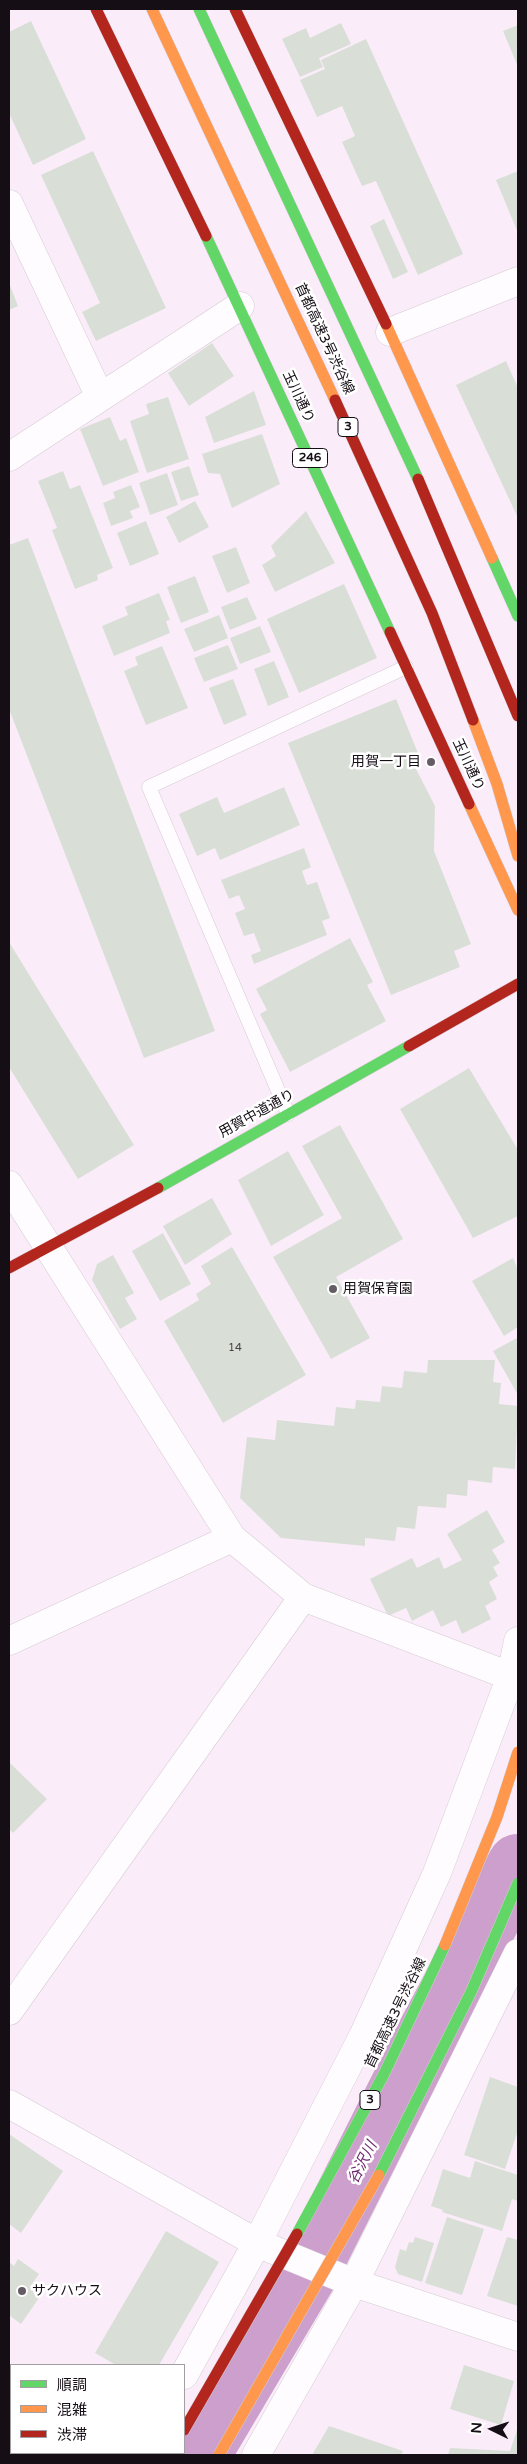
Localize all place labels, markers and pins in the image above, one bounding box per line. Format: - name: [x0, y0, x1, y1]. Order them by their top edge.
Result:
- place label: 用賀一丁目: [351, 754, 421, 770]
- marker: 用賀一丁目: [425, 756, 437, 768]
- place label: 用賀保育園: [343, 1281, 413, 1297]
- marker: 用賀保育園: [327, 1283, 339, 1295]
- place label: サクハウス: [32, 2283, 102, 2299]
- marker: サクハウス: [16, 2285, 28, 2297]

